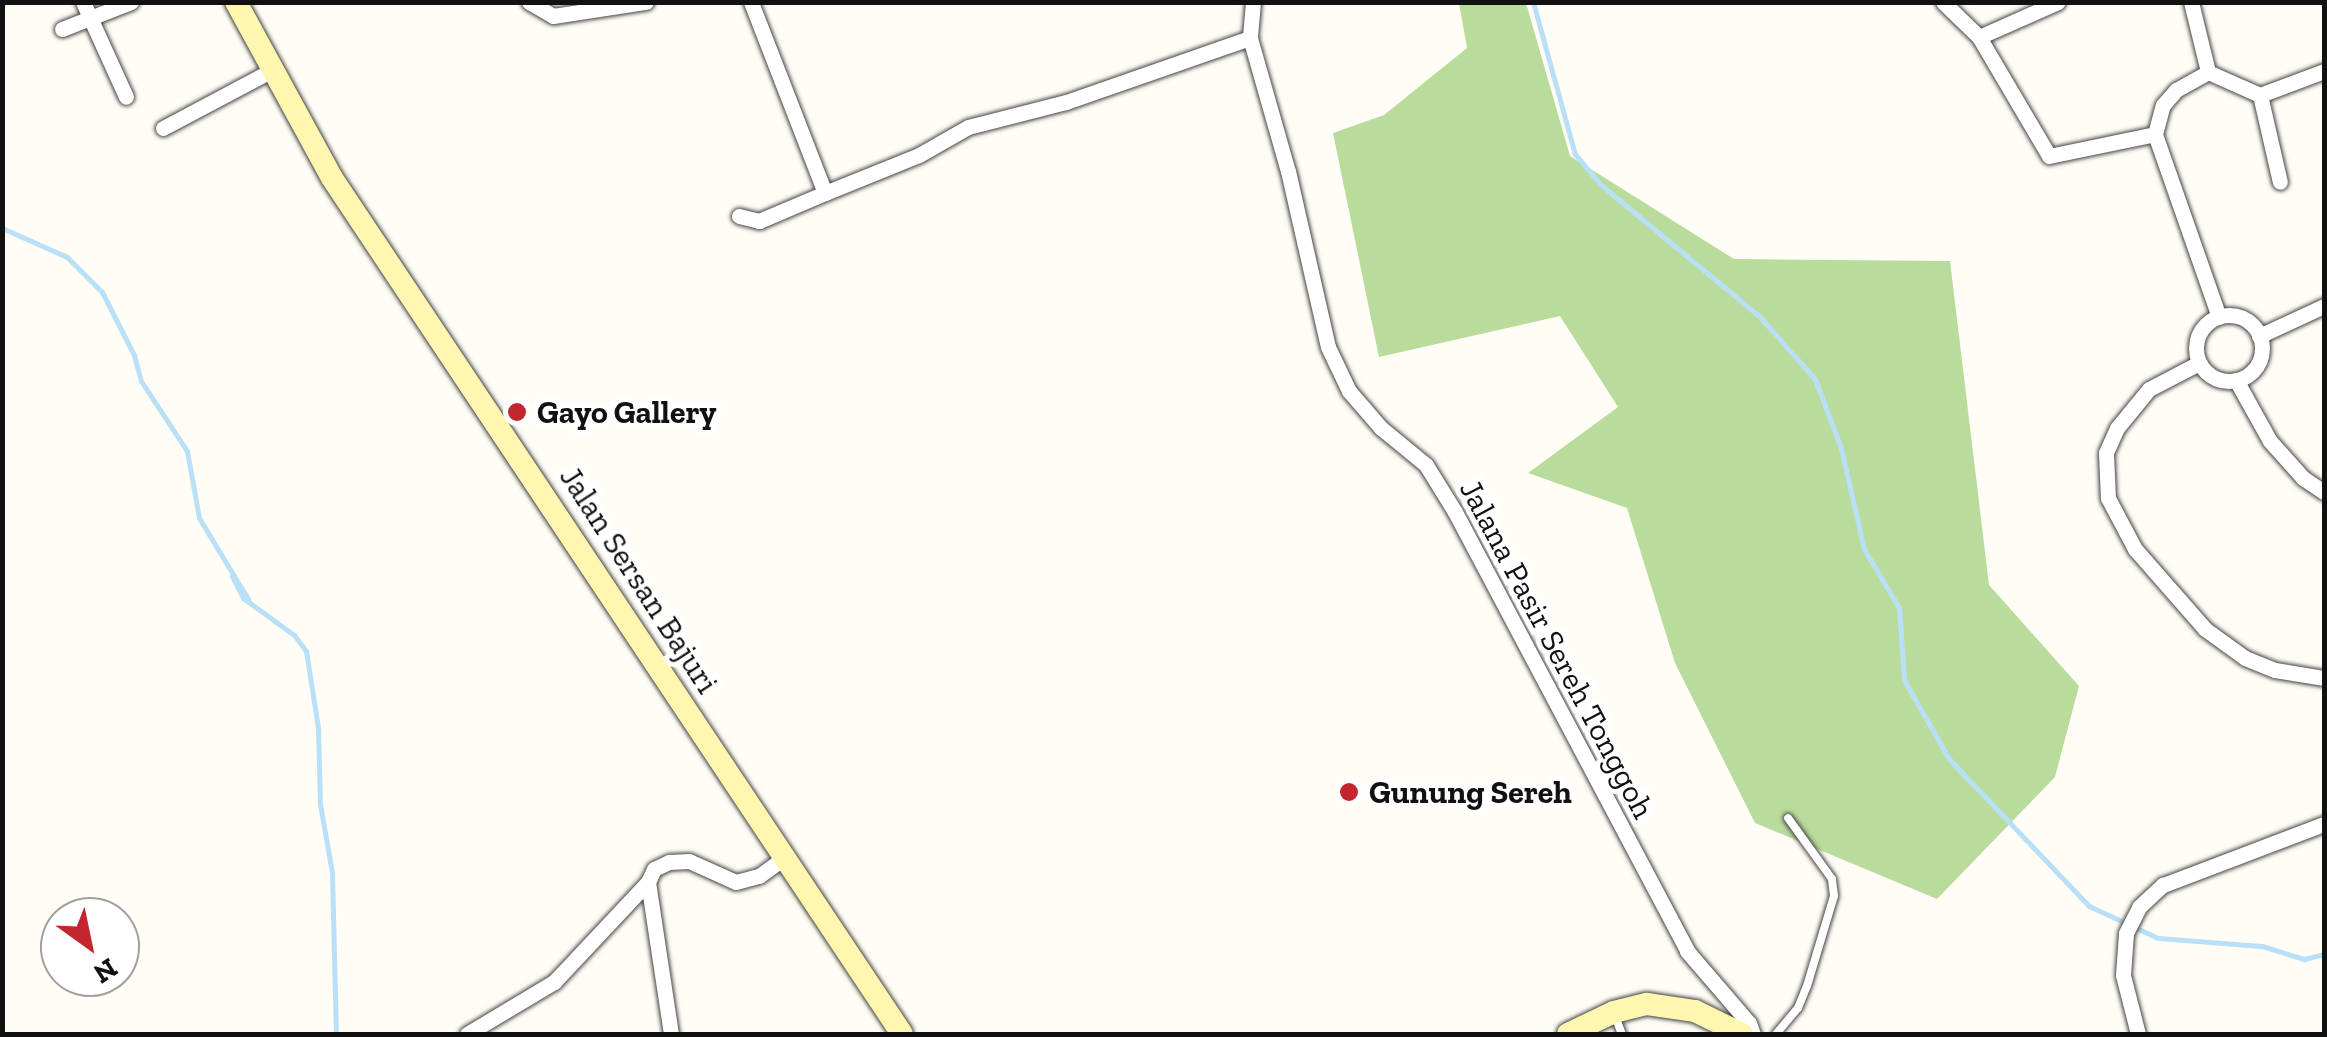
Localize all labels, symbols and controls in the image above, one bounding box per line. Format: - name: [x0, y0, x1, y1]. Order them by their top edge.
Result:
- place label: Gayo Gallery: [537, 393, 716, 431]
- marker: Gayo Gallery: [506, 401, 528, 423]
- street label: Jalan Sersan Bajuri: [551, 459, 727, 701]
- street label: Jalana Pasir Sereh Tonggoh: [1451, 473, 1663, 825]
- place label: Gunung Sereh: [1369, 773, 1572, 811]
- marker: Gunung Sereh: [1338, 781, 1360, 803]
- north arrow: [40, 897, 140, 997]
- text: N: [88, 951, 123, 991]

